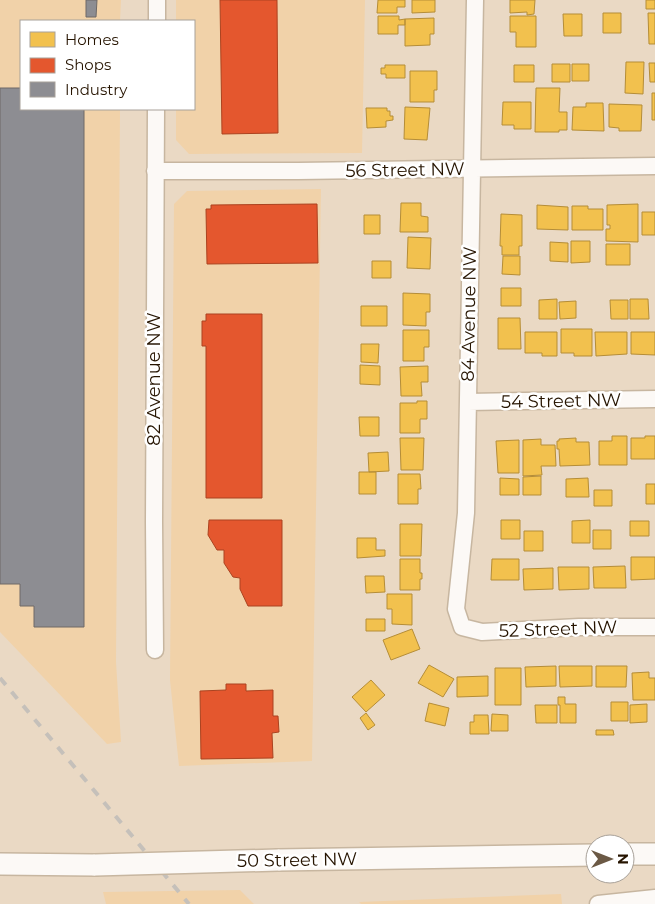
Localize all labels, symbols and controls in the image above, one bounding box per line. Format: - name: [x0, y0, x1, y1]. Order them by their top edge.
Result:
- legend: [20, 20, 195, 110]
- text: Homes: [65, 30, 119, 49]
- text: Shops: [65, 55, 111, 74]
- text: Industry: [65, 80, 128, 99]
- street label: 56 Street NW: [345, 158, 465, 182]
- street label: 84 Avenue NW: [457, 246, 481, 382]
- street label: 82 Avenue NW: [143, 312, 165, 446]
- street label: 54 Street NW: [501, 389, 621, 413]
- street label: 52 Street NW: [498, 616, 618, 642]
- north arrow: [585, 834, 635, 884]
- street label: 50 Street NW: [237, 848, 357, 872]
- text: N: [614, 853, 632, 865]

